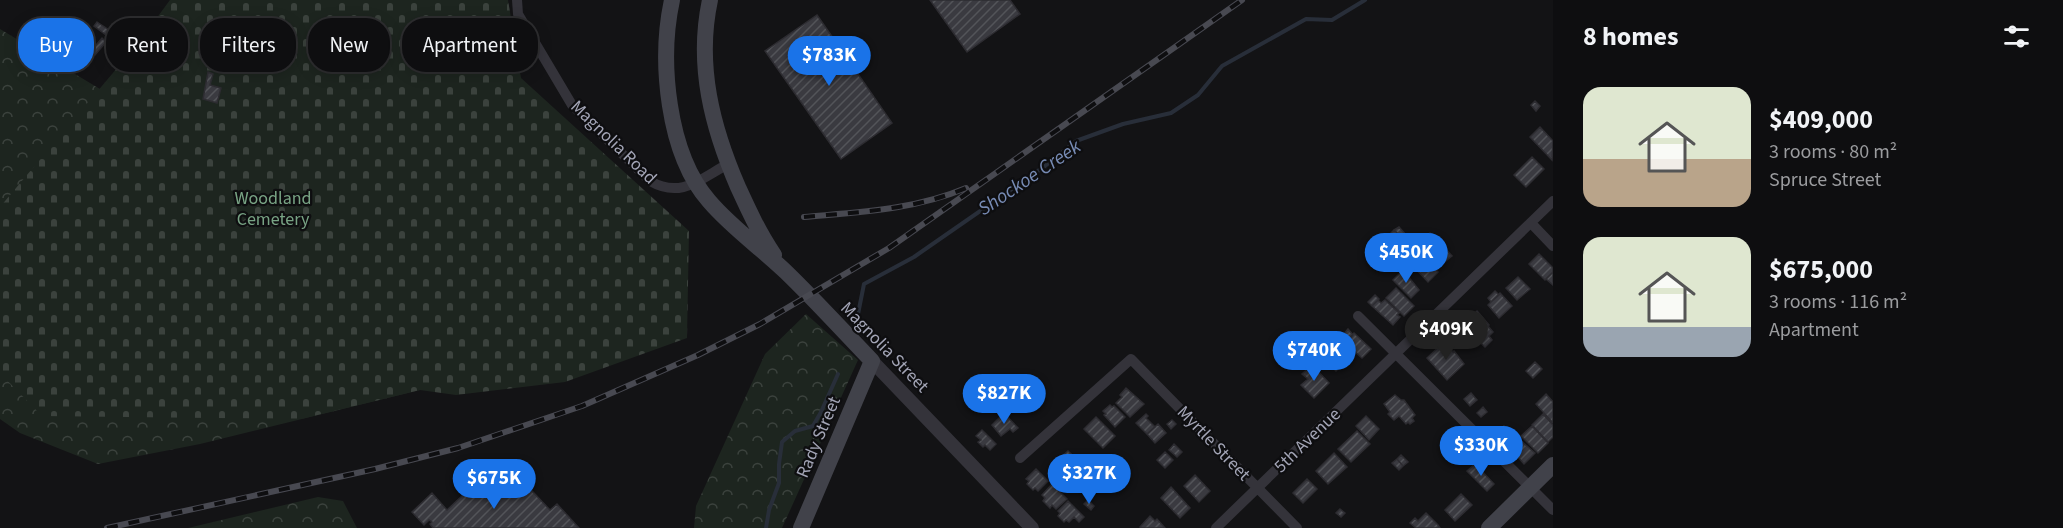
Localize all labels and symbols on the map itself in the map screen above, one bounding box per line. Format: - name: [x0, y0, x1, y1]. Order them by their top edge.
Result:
- pin: $783K: [787, 36, 871, 87]
- street label: Magnolia Road: [565, 95, 662, 190]
- water label: Shockoe Creek: [972, 133, 1087, 223]
- park label: Woodland Cemetery: [234, 186, 312, 232]
- pin: $450K: [1364, 233, 1448, 284]
- street label: Magnolia Street: [835, 296, 934, 398]
- pin: $409K: [1404, 310, 1488, 361]
- pin: $740K: [1272, 331, 1356, 382]
- pin: $827K: [962, 374, 1046, 425]
- street label: Rady Street: [790, 393, 847, 482]
- street label: Myrtle Street: [1171, 400, 1256, 487]
- street label: 5th Avenue: [1268, 402, 1346, 478]
- pin: $330K: [1439, 426, 1523, 477]
- pin: $327K: [1047, 454, 1131, 505]
- pin: $675K: [452, 459, 536, 510]

